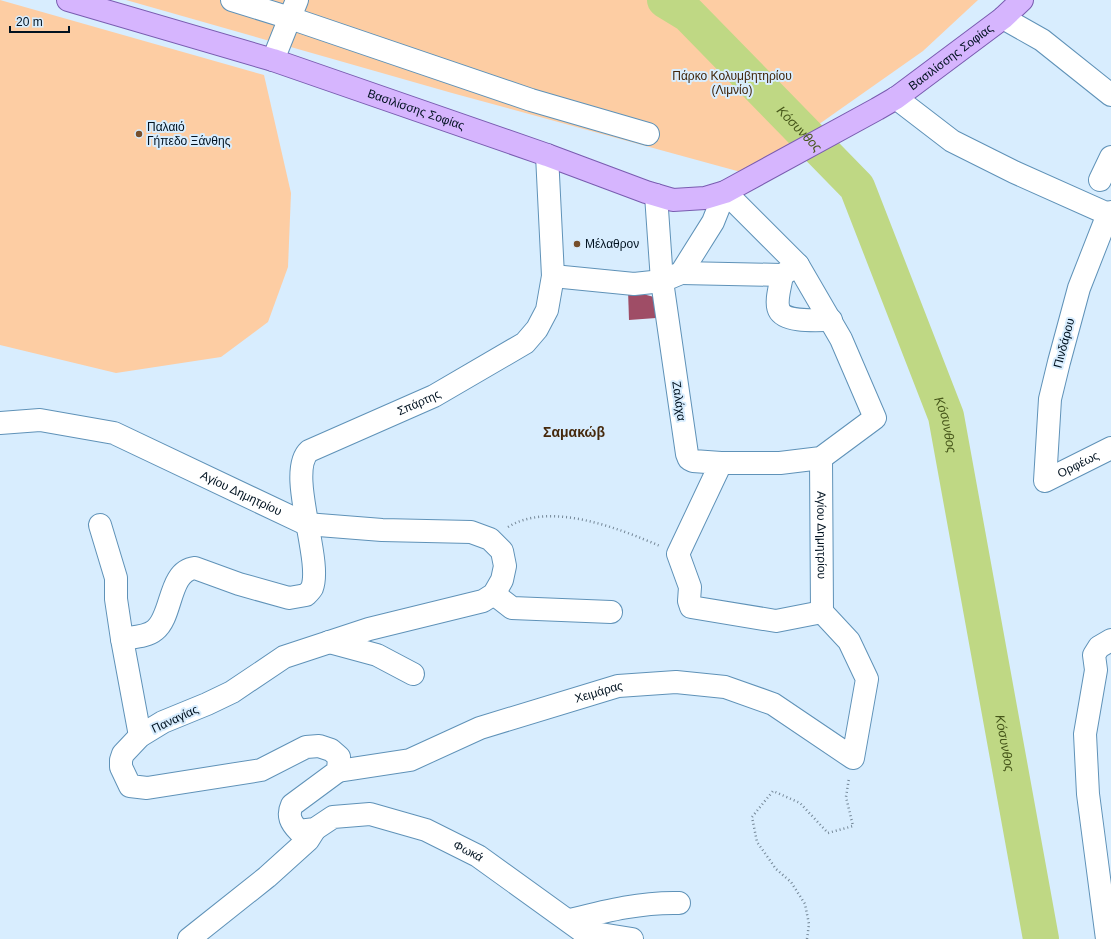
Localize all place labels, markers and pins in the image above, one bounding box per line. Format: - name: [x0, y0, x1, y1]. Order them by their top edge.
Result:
- place label: Παλαιό Γήπεδο Ξάνθης: [147, 120, 231, 148]
- marker: Παλαιό Γήπεδο Ξάνθης: [134, 129, 144, 139]
- place label: Μέλαθρον: [585, 237, 639, 251]
- marker: Μέλαθρον: [572, 239, 582, 249]

